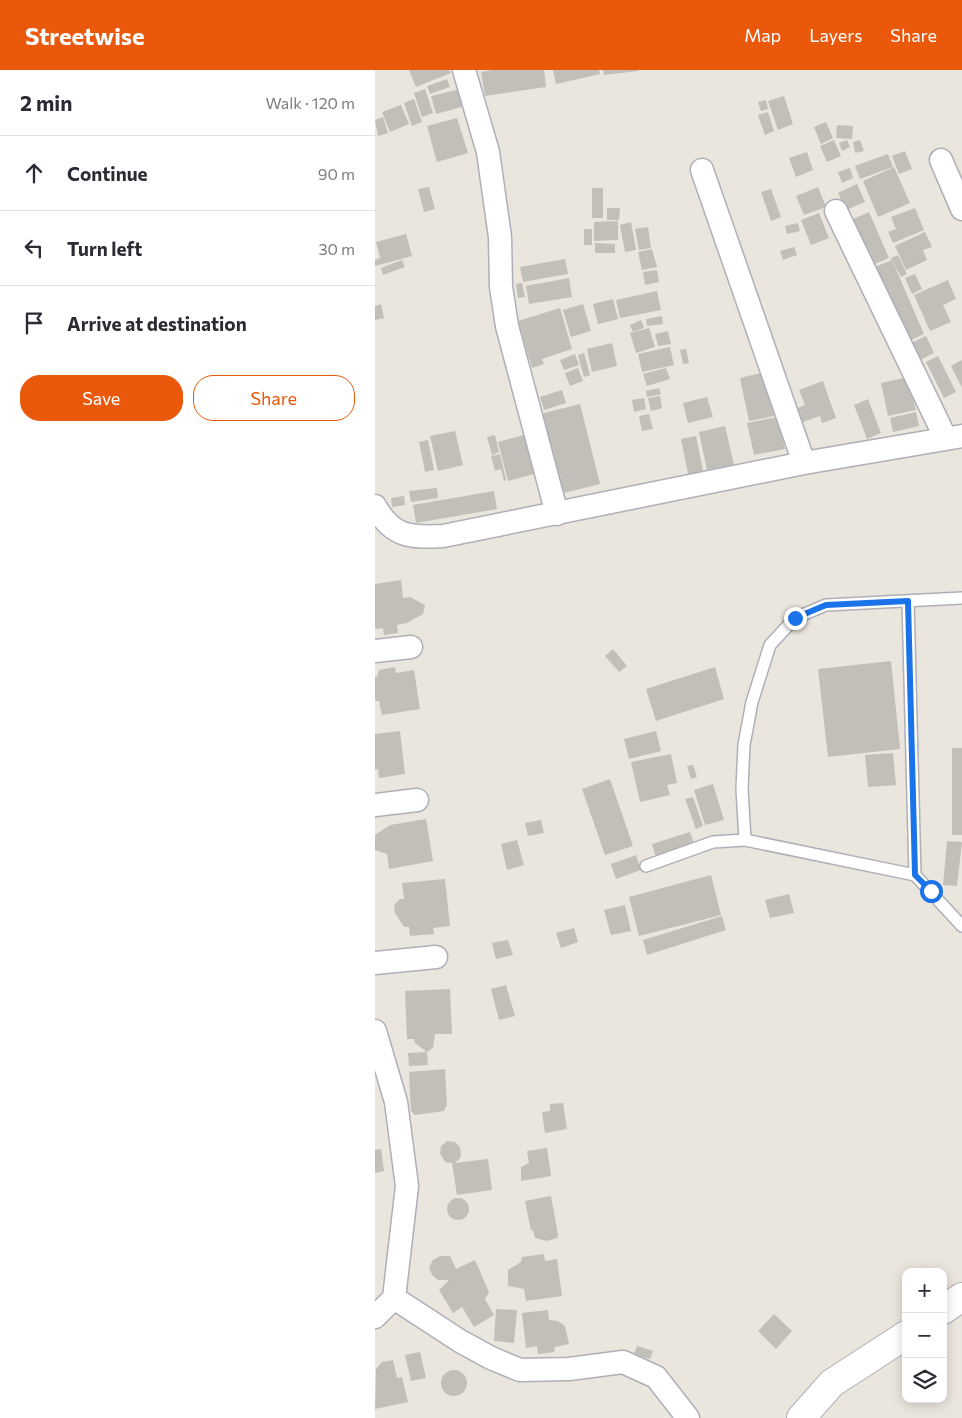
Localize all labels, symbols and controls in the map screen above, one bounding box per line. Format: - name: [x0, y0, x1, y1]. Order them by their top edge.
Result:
- text: Streetwise: [25, 21, 145, 50]
- text: Map: [744, 24, 781, 46]
- text: Layers: [809, 24, 862, 46]
- text: Share: [890, 24, 937, 46]
- text: 2 min: [20, 90, 72, 115]
- text: Walk · 120 m: [265, 93, 355, 112]
- icon: ahead: [20, 159, 48, 187]
- text: Continue: [67, 162, 147, 185]
- text: 90 m: [318, 164, 355, 183]
- icon: left: [20, 234, 48, 262]
- text: Turn left: [67, 237, 142, 260]
- text: 30 m: [318, 239, 355, 258]
- icon: arrive: [20, 309, 48, 337]
- text: Arrive at destination: [67, 312, 247, 335]
- button: Save: [20, 375, 183, 421]
- button: Share: [193, 375, 355, 421]
- route end: [784, 607, 807, 630]
- route start: [920, 880, 943, 903]
- map controls: [902, 1268, 947, 1403]
- button: +: [902, 1268, 947, 1313]
- button: −: [902, 1313, 947, 1358]
- button: layers: [902, 1358, 947, 1403]

